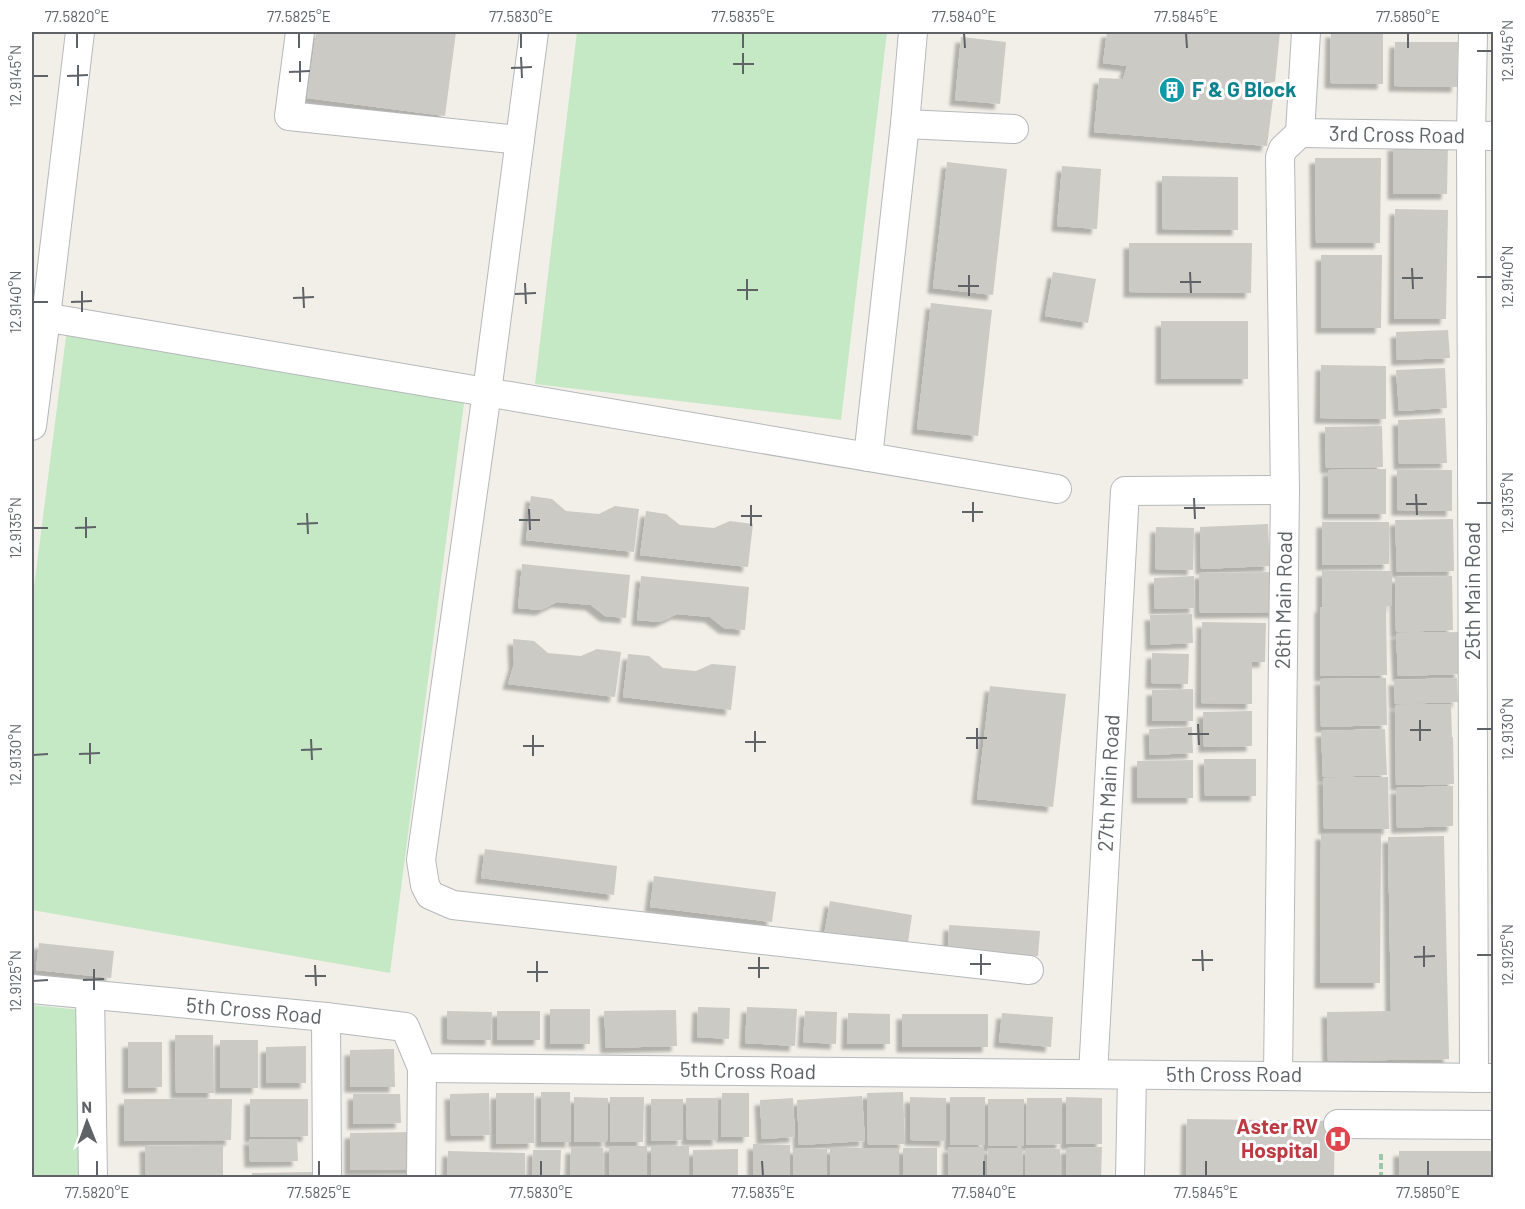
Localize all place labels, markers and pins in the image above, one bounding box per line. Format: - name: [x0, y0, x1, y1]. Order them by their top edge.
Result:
- building icon: F & G Block: [1157, 75, 1187, 105]
- place label: F & G Block: [1192, 76, 1296, 101]
- place label: Aster RV Hospital: [1236, 1113, 1318, 1162]
- hospital icon: Aster RV Hospital: [1323, 1124, 1353, 1154]

